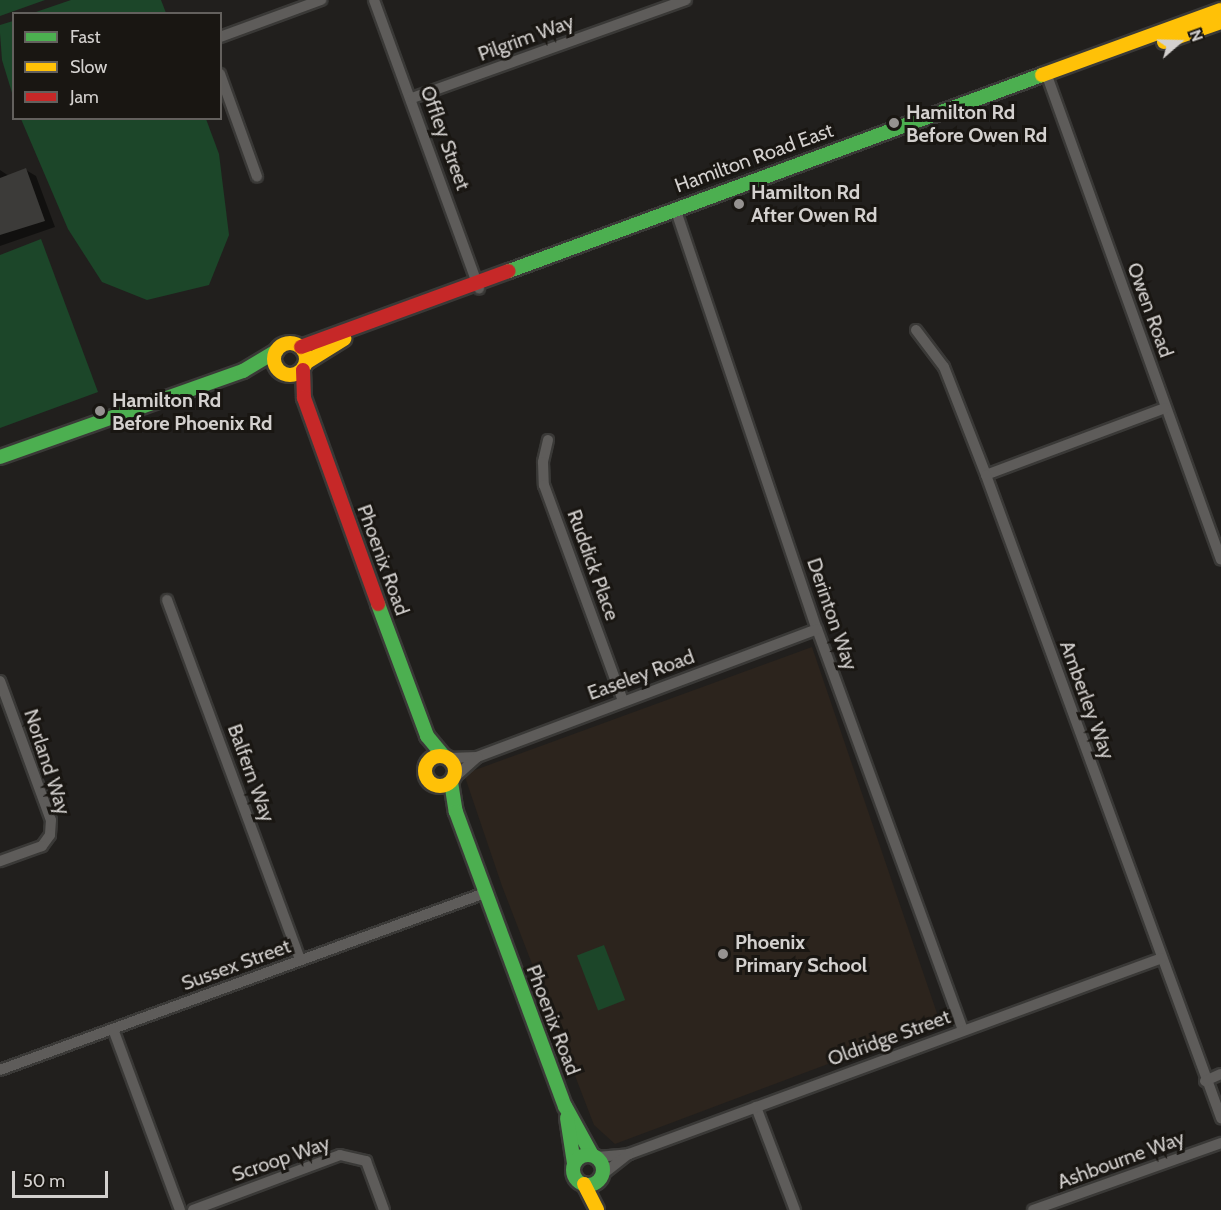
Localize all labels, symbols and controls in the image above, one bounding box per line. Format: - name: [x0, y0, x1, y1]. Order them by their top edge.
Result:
- street label: Pilgrim Way: [475, 10, 577, 66]
- legend: [12, 12, 222, 120]
- north arrow: [1149, 12, 1209, 72]
- text: Fast: [70, 26, 101, 48]
- text: N: [1186, 27, 1207, 44]
- text: Slow: [70, 56, 107, 78]
- street label: Offley Street: [415, 83, 475, 193]
- text: Jam: [70, 86, 99, 108]
- place label: Hamilton Rd Before Owen Rd: [906, 100, 1047, 147]
- marker: Hamilton Rd Before Owen Rd: [887, 116, 901, 130]
- street label: Hamilton Road East: [672, 118, 836, 198]
- place label: Hamilton Rd After Owen Rd: [751, 180, 877, 227]
- marker: Hamilton Rd After Owen Rd: [732, 197, 746, 211]
- street label: Owen Road: [1122, 259, 1178, 361]
- place label: Hamilton Rd Before Phoenix Rd: [112, 388, 272, 435]
- marker: Hamilton Rd Before Phoenix Rd: [93, 404, 107, 418]
- street label: Phoenix Road: [352, 501, 414, 619]
- street label: Ruddick Place: [562, 506, 624, 624]
- street label: Derinton Way: [802, 555, 862, 673]
- street label: Amberley Way: [1054, 637, 1120, 763]
- street label: Easeley Road: [584, 645, 698, 705]
- street label: Norland Way: [19, 706, 75, 818]
- street label: Balfern Way: [222, 721, 280, 825]
- place label: Phoenix Primary School: [735, 930, 867, 977]
- street label: Sussex Street: [178, 934, 294, 996]
- marker: Phoenix Primary School: [716, 947, 730, 961]
- street label: Phoenix Road: [521, 961, 585, 1079]
- street label: Oldridge Street: [824, 1005, 954, 1071]
- street label: Ashbourne Way: [1054, 1126, 1188, 1194]
- street label: Scroop Way: [229, 1131, 333, 1187]
- scale bar: [15, 1159, 111, 1197]
- text: 50 m: [23, 1170, 65, 1192]

